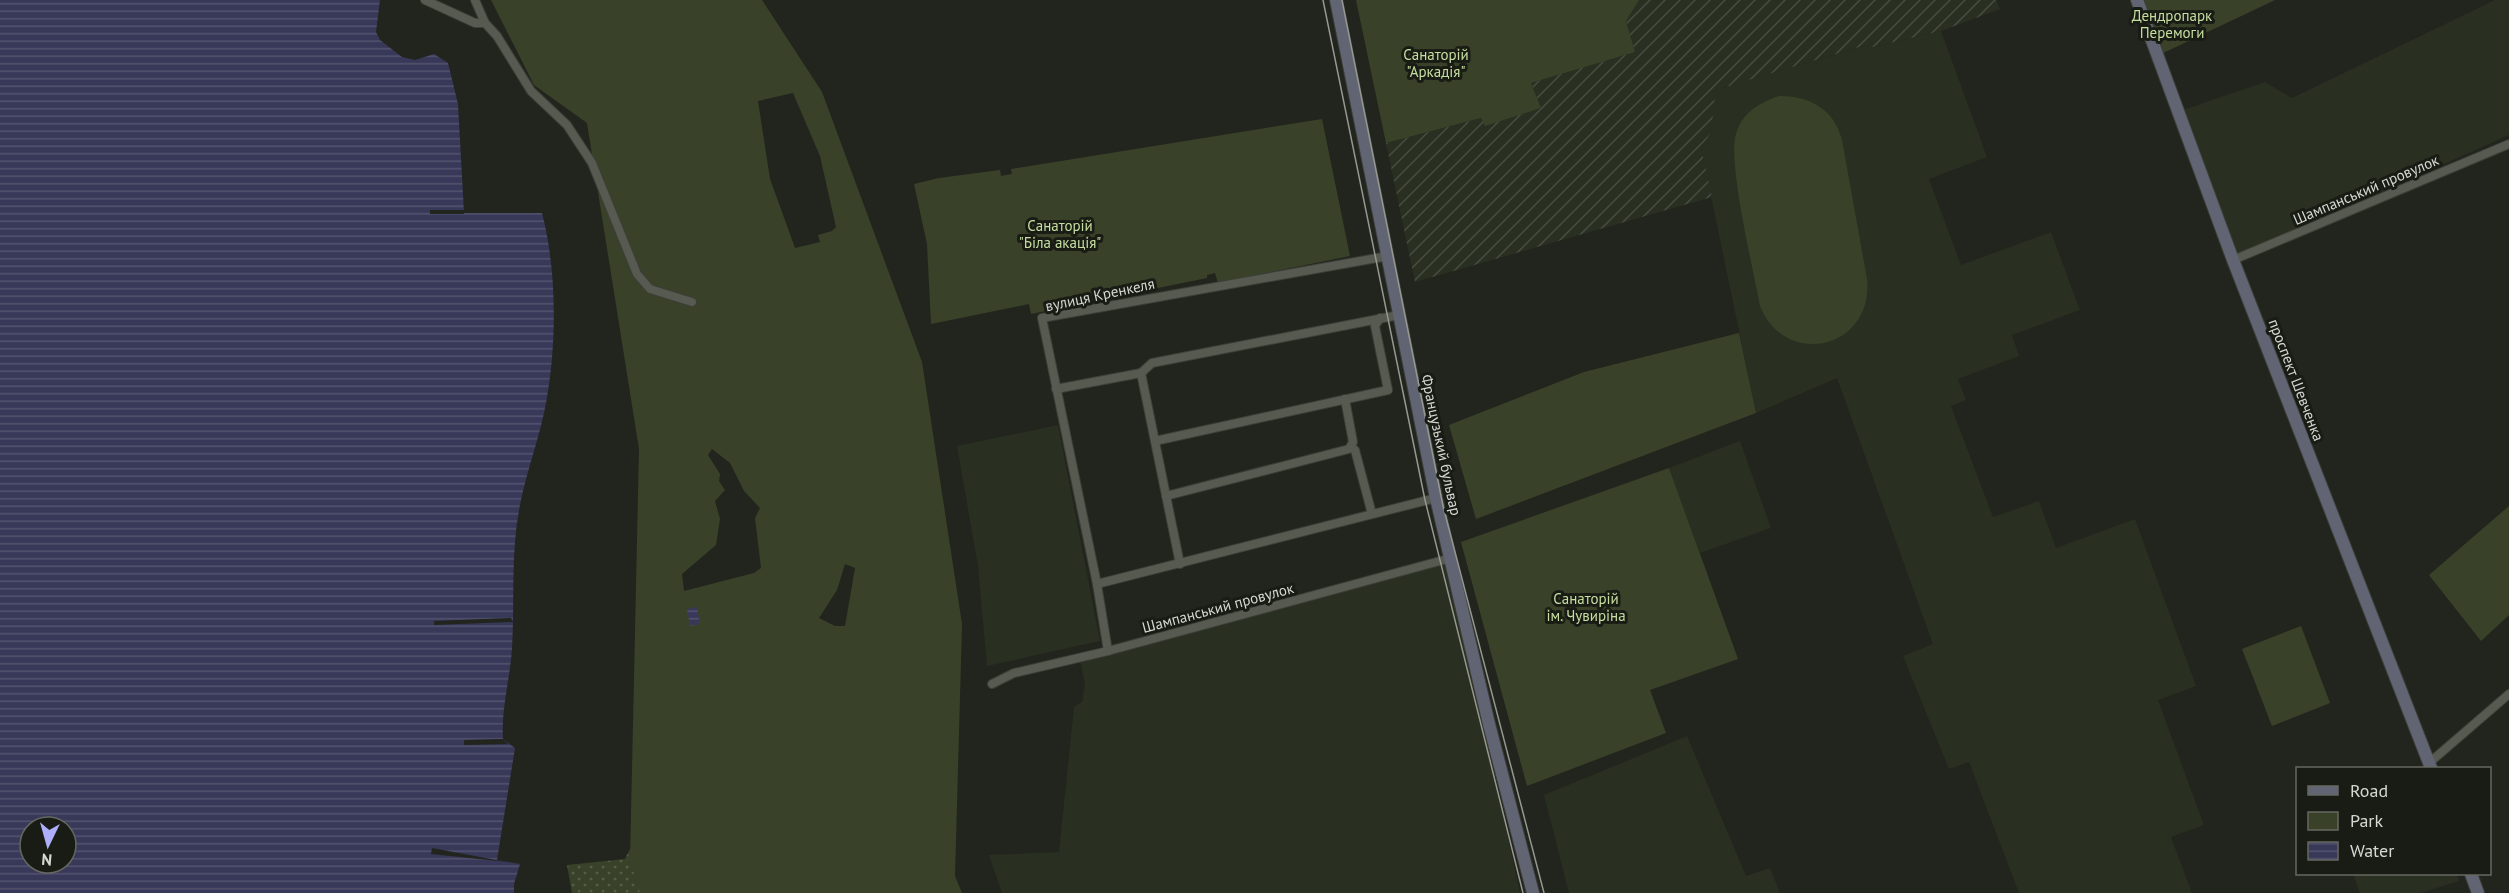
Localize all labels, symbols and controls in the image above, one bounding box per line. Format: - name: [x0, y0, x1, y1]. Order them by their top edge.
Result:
- park label: Дендропарк Перемоги: [2132, 6, 2213, 42]
- park label: Санаторій "Аркадія": [1403, 45, 1469, 81]
- street label: Шампанський провулок: [2290, 150, 2442, 229]
- park label: Санаторій "Біла акація": [1019, 216, 1101, 252]
- street label: вулиця Кренкеля: [1043, 274, 1156, 315]
- street label: проспект Шевченка: [2264, 316, 2328, 444]
- street label: Французький бульвар: [1417, 373, 1466, 517]
- street label: Шампанський провулок: [1140, 578, 1297, 637]
- park label: Санаторій ім. Чувиріна: [1546, 589, 1626, 625]
- legend: [2296, 767, 2491, 875]
- text: Road: [2350, 779, 2388, 802]
- text: Park: [2350, 809, 2383, 832]
- north arrow: [18, 815, 78, 875]
- text: Water: [2350, 839, 2394, 862]
- text: N: [41, 850, 53, 870]

